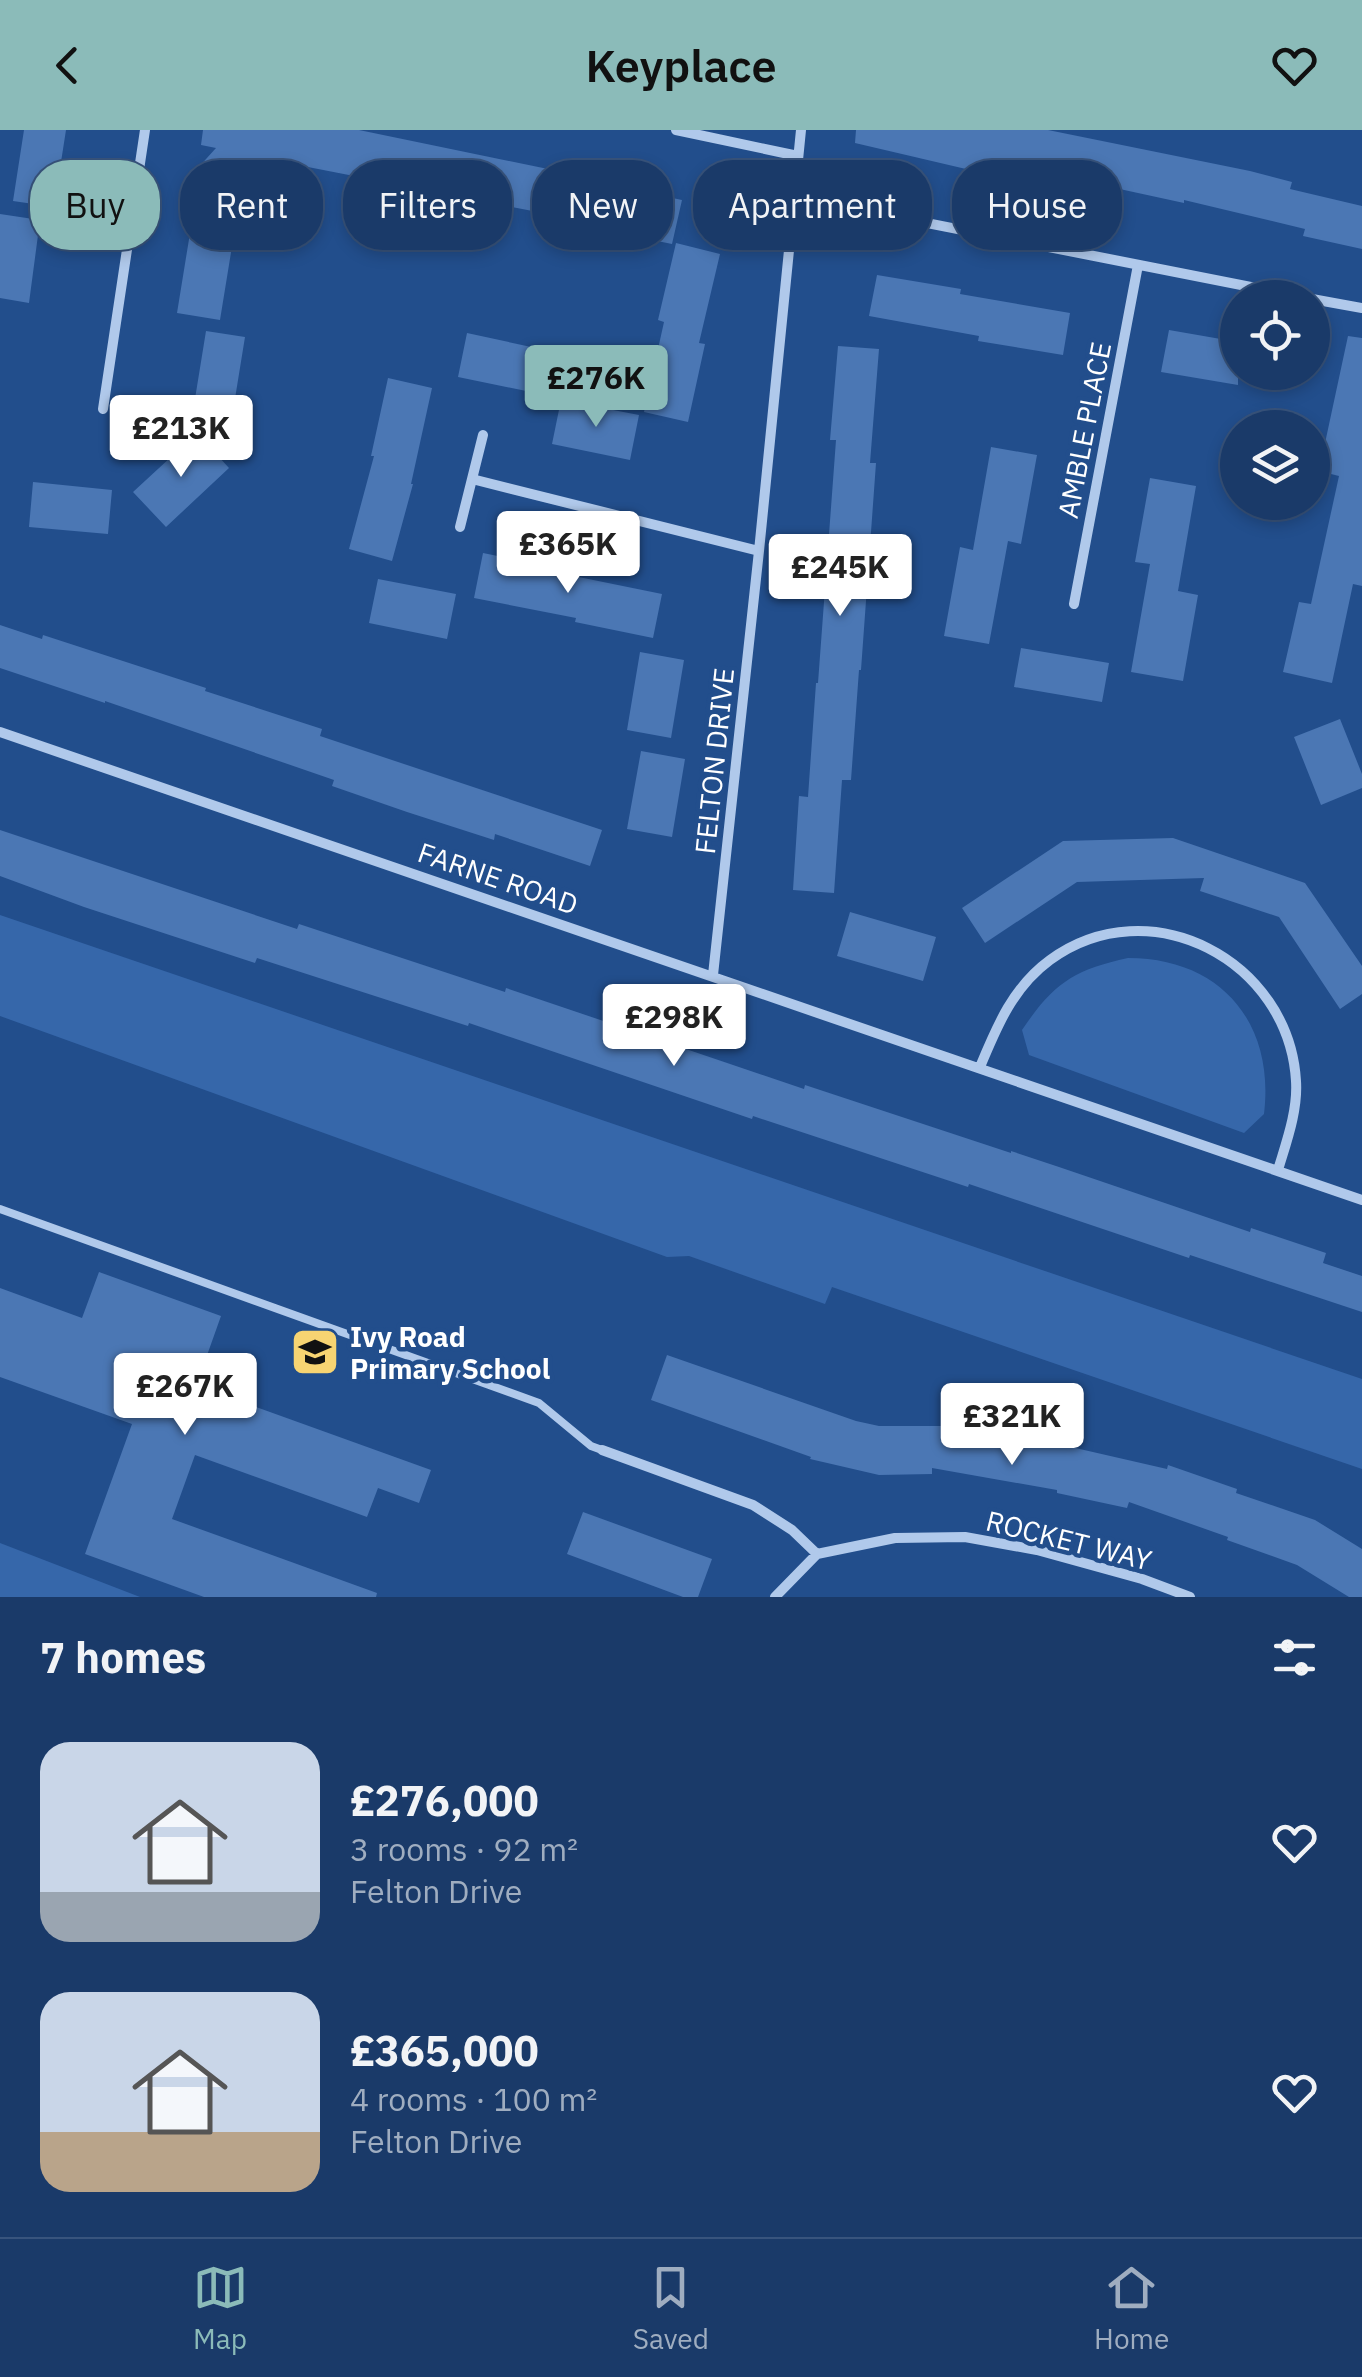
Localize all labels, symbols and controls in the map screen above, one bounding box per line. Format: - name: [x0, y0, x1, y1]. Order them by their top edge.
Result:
- text: Keyplace: [585, 36, 777, 94]
- icon: back: [40, 38, 95, 93]
- icon: heart: [1267, 38, 1322, 93]
- chip: Buy: [30, 160, 160, 250]
- chip: Rent: [180, 160, 323, 250]
- chip: Filters: [343, 160, 512, 250]
- chip: New: [532, 160, 673, 250]
- chip: Apartment: [693, 160, 932, 250]
- chip: House: [952, 160, 1122, 250]
- map controls: [1220, 280, 1330, 520]
- button: locate: [1220, 280, 1330, 390]
- street label: AMBLE PLACE: [1049, 339, 1119, 521]
- pin: £276K: [526, 345, 666, 430]
- text: £276K: [547, 356, 645, 398]
- pin: £213K: [111, 395, 251, 480]
- text: £213K: [132, 406, 230, 448]
- button: layers: [1220, 410, 1330, 520]
- pin: £365K: [498, 511, 638, 596]
- text: £365K: [519, 522, 617, 564]
- pin: £245K: [770, 534, 910, 619]
- text: £245K: [791, 545, 889, 587]
- street label: FELTON DRIVE: [686, 666, 742, 856]
- street label: FARNE ROAD: [413, 833, 583, 923]
- pin: £298K: [604, 984, 744, 1069]
- text: £298K: [625, 995, 723, 1037]
- place label: Ivy Road Primary School: [350, 1318, 550, 1387]
- school or university icon: Ivy Road Primary School: [289, 1326, 341, 1378]
- pin: £267K: [115, 1353, 255, 1438]
- text: £267K: [136, 1364, 234, 1406]
- pin: £321K: [942, 1383, 1082, 1468]
- text: £321K: [963, 1394, 1061, 1436]
- street label: ROCKET WAY: [982, 1502, 1156, 1579]
- text: 7 homes: [40, 1630, 206, 1685]
- icon: filters: [1267, 1630, 1322, 1685]
- text: £276,000: [350, 1773, 539, 1828]
- icon: home: [120, 1782, 240, 1902]
- icon: heart: [1267, 1815, 1322, 1870]
- text: 3 rooms · 92 m²: [350, 1828, 578, 1870]
- text: Felton Drive: [350, 1870, 522, 1912]
- text: £365,000: [350, 2023, 539, 2078]
- icon: home: [120, 2032, 240, 2152]
- icon: heart: [1267, 2065, 1322, 2120]
- text: 4 rooms · 100 m²: [350, 2078, 597, 2120]
- text: Felton Drive: [350, 2120, 522, 2162]
- tab: Map: [193, 2260, 248, 2357]
- tab: Saved: [633, 2260, 709, 2357]
- tab: Home: [1094, 2260, 1169, 2357]

